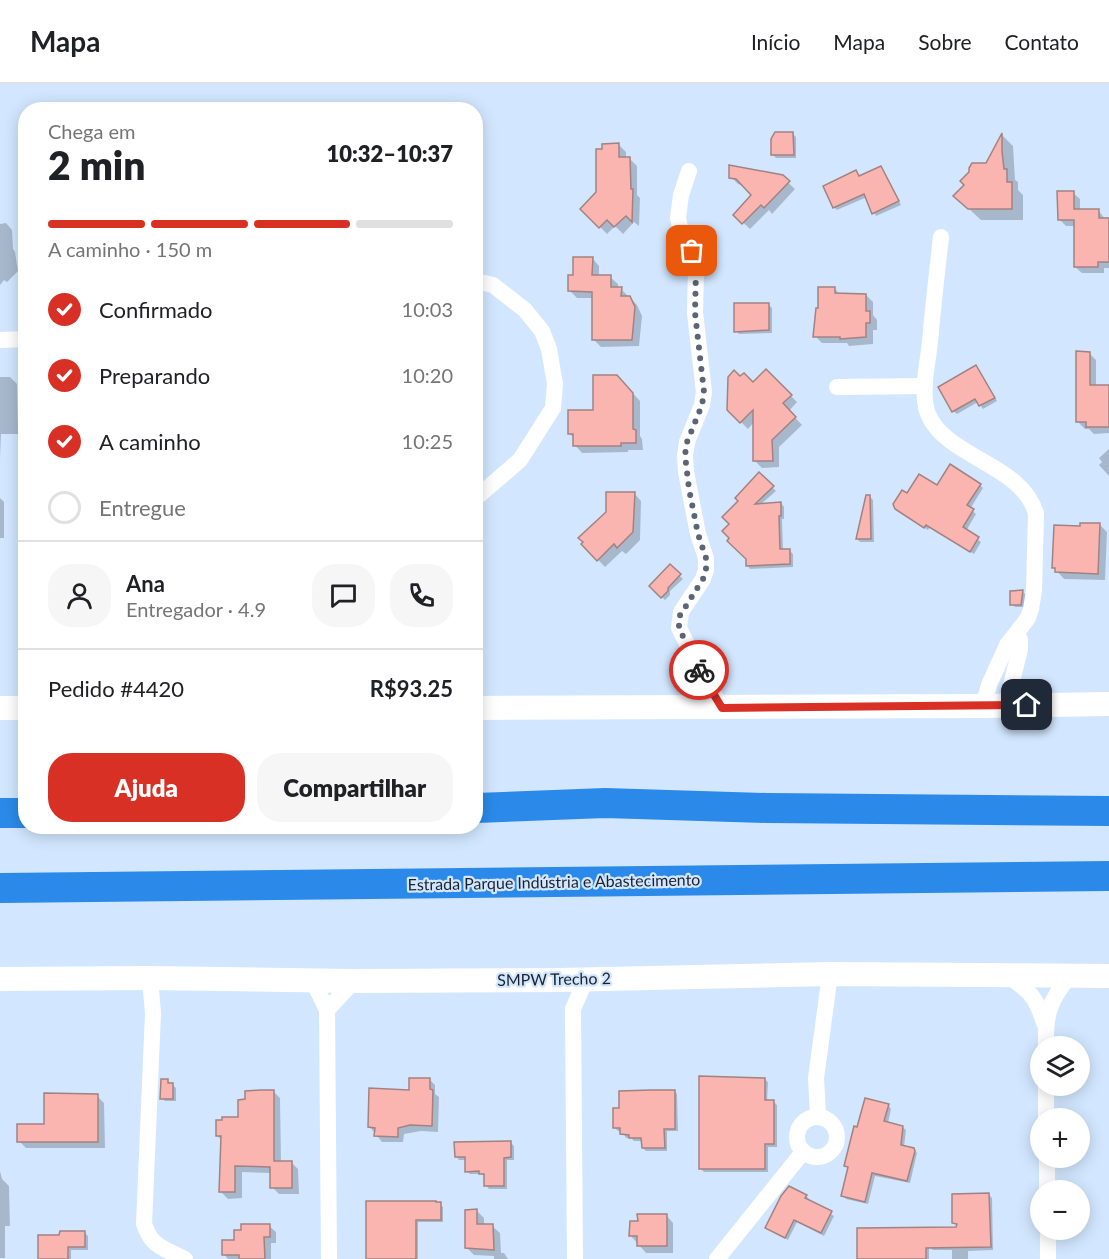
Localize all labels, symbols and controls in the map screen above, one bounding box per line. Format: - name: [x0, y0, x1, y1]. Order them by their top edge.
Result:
- text: Mapa: [30, 24, 100, 58]
- text: Início: [751, 29, 800, 54]
- text: Mapa: [833, 29, 885, 54]
- text: Sobre: [918, 29, 971, 54]
- text: Contato: [1004, 29, 1079, 54]
- text: Chega em: [48, 119, 136, 143]
- text: 10:32–10:37: [327, 140, 453, 167]
- text: 2 min: [48, 142, 145, 188]
- pin: [666, 225, 717, 276]
- icon: bag: [675, 234, 708, 267]
- text: A caminho · 150 m: [48, 237, 212, 261]
- icon: check: [48, 293, 81, 326]
- text: Confirmado: [99, 296, 212, 323]
- text: 10:03: [402, 297, 453, 321]
- icon: check: [48, 359, 81, 392]
- text: Preparando: [99, 362, 210, 389]
- text: 10:20: [402, 363, 453, 387]
- icon: check: [48, 425, 81, 458]
- text: A caminho: [99, 428, 201, 455]
- text: 10:25: [402, 429, 453, 453]
- text: Entregue: [99, 494, 186, 521]
- button: person: [48, 564, 111, 627]
- button: chat: [312, 564, 375, 627]
- button: phone: [390, 564, 453, 627]
- text: Ana: [126, 570, 165, 597]
- text: Entregador · 4.9: [126, 597, 266, 621]
- courier: [669, 640, 729, 700]
- icon: bike: [683, 654, 716, 687]
- text: Pedido #4420: [48, 675, 184, 702]
- text: R$93.25: [370, 675, 453, 702]
- pin: [1001, 679, 1052, 730]
- icon: home: [1010, 688, 1043, 721]
- button: Ajuda: [48, 753, 245, 822]
- button: Compartilhar: [257, 753, 453, 822]
- street label: Estrada Parque Indústria e Abastecimento: [408, 869, 700, 894]
- street label: SMPW Trecho 2: [497, 968, 611, 989]
- map controls: [1030, 1036, 1090, 1240]
- button: layers: [1030, 1036, 1090, 1096]
- button: +: [1030, 1108, 1090, 1168]
- button: −: [1030, 1180, 1090, 1240]

